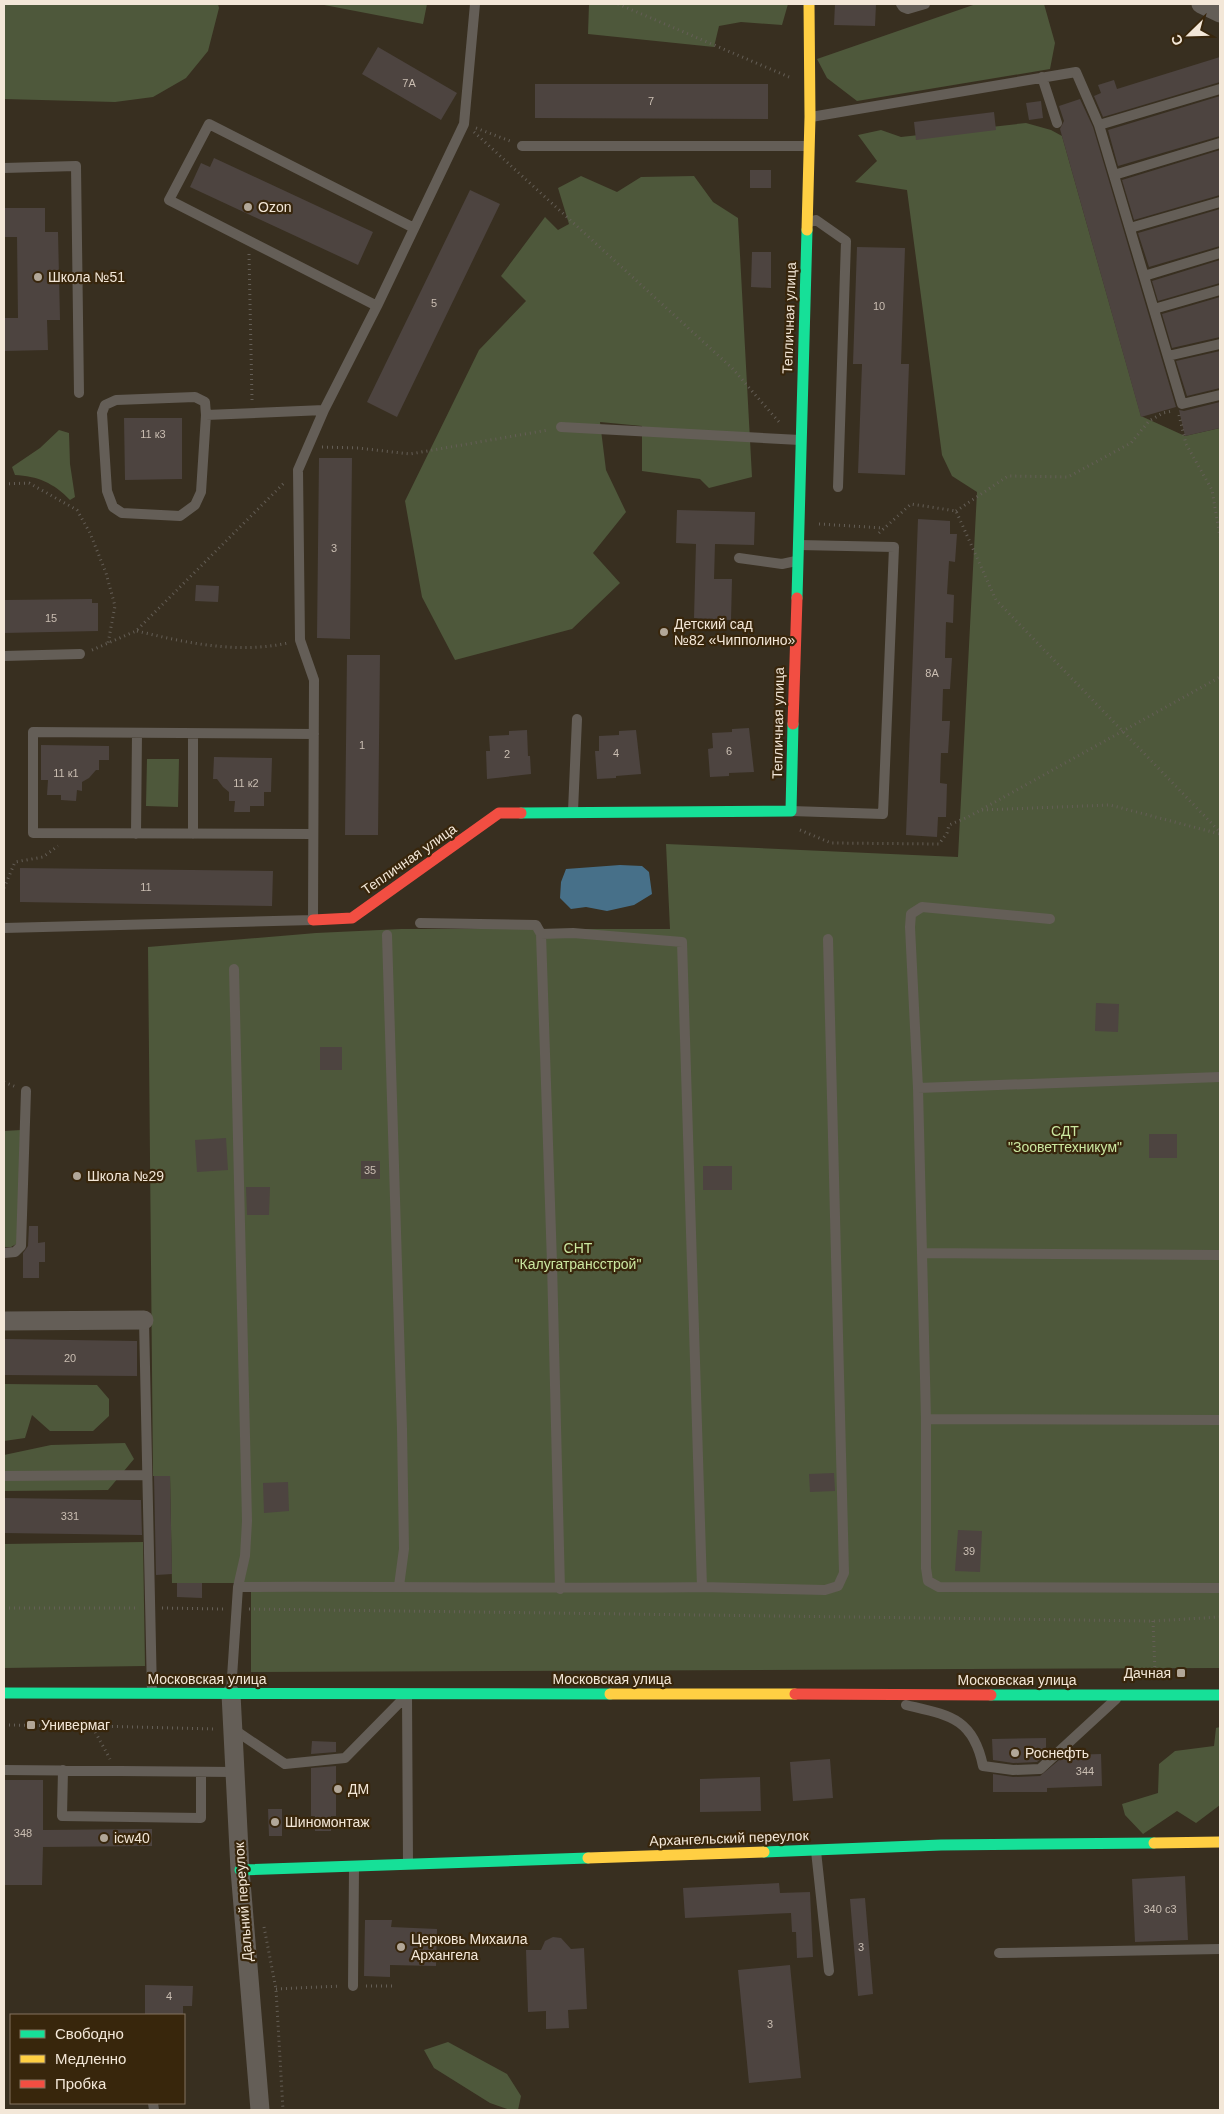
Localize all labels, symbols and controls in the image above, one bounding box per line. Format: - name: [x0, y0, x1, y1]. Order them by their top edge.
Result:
- north arrow: [1164, 10, 1214, 60]
- text: С: [1168, 32, 1186, 48]
- house number: 7А: [402, 77, 416, 89]
- house number: 7: [648, 95, 654, 107]
- place label: Ozon: [258, 199, 291, 215]
- marker: Ozon: [242, 201, 254, 213]
- street label: Тепличная улица: [779, 262, 799, 374]
- place label: Школа №51: [48, 269, 125, 285]
- marker: Школа №51: [32, 271, 44, 283]
- house number: 5: [431, 297, 437, 309]
- house number: 10: [873, 300, 885, 312]
- house number: 11 к3: [140, 428, 166, 440]
- house number: 3: [331, 542, 337, 554]
- house number: 15: [45, 612, 57, 624]
- place label: Детский сад №82 «Чипполино»: [674, 616, 796, 648]
- marker: Детский сад №82 «Чипполино»: [658, 626, 670, 638]
- street label: Тепличная улица: [769, 667, 787, 779]
- house number: 8А: [925, 667, 939, 679]
- house number: 1: [359, 739, 365, 751]
- house number: 6: [726, 745, 732, 757]
- house number: 4: [613, 747, 619, 759]
- house number: 2: [504, 748, 510, 760]
- house number: 11 к1: [53, 767, 79, 779]
- house number: 11 к2: [233, 777, 259, 789]
- street label: Тепличная улица: [359, 820, 460, 898]
- house number: 11: [140, 881, 152, 893]
- park label: СДТ "Зооветтехникум": [1008, 1123, 1122, 1155]
- house number: 35: [364, 1164, 376, 1176]
- place label: Школа №29: [87, 1168, 164, 1184]
- marker: Школа №29: [71, 1170, 83, 1182]
- park label: СНТ "Калугатрансстрой": [515, 1240, 641, 1272]
- house number: 20: [64, 1352, 76, 1364]
- house number: 331: [61, 1510, 79, 1522]
- house number: 39: [963, 1545, 975, 1557]
- place label: Дачная: [1124, 1665, 1171, 1681]
- marker: Дачная: [1175, 1667, 1187, 1679]
- street label: Московская улица: [147, 1671, 267, 1687]
- street label: Московская улица: [552, 1671, 672, 1687]
- street label: Московская улица: [957, 1672, 1077, 1688]
- place label: Универмаг: [41, 1717, 110, 1733]
- marker: Универмаг: [25, 1719, 37, 1731]
- place label: Роснефть: [1025, 1745, 1089, 1761]
- marker: Роснефть: [1009, 1747, 1021, 1759]
- house number: 344: [1076, 1765, 1094, 1777]
- place label: ДМ: [348, 1781, 369, 1797]
- marker: ДМ: [332, 1783, 344, 1795]
- place label: Шиномонтаж: [285, 1814, 370, 1830]
- marker: Шиномонтаж: [269, 1816, 281, 1828]
- house number: 348: [14, 1827, 32, 1839]
- street label: Архангельский переулок: [649, 1827, 810, 1849]
- place label: icw40: [114, 1830, 150, 1846]
- marker: icw40: [98, 1832, 110, 1844]
- street label: Дальний переулок: [231, 1841, 255, 1962]
- house number: 340 с3: [1143, 1903, 1177, 1915]
- place label: Церковь Михаила Архангела: [411, 1931, 528, 1963]
- marker: Церковь Михаила Архангела: [395, 1941, 407, 1953]
- house number: 3: [858, 1941, 864, 1953]
- house number: 4: [166, 1990, 172, 2002]
- legend: [10, 2014, 185, 2104]
- house number: 3: [767, 2018, 773, 2030]
- text: Свободно: [55, 2025, 124, 2042]
- text: Медленно: [55, 2050, 126, 2067]
- text: Пробка: [55, 2075, 107, 2092]

